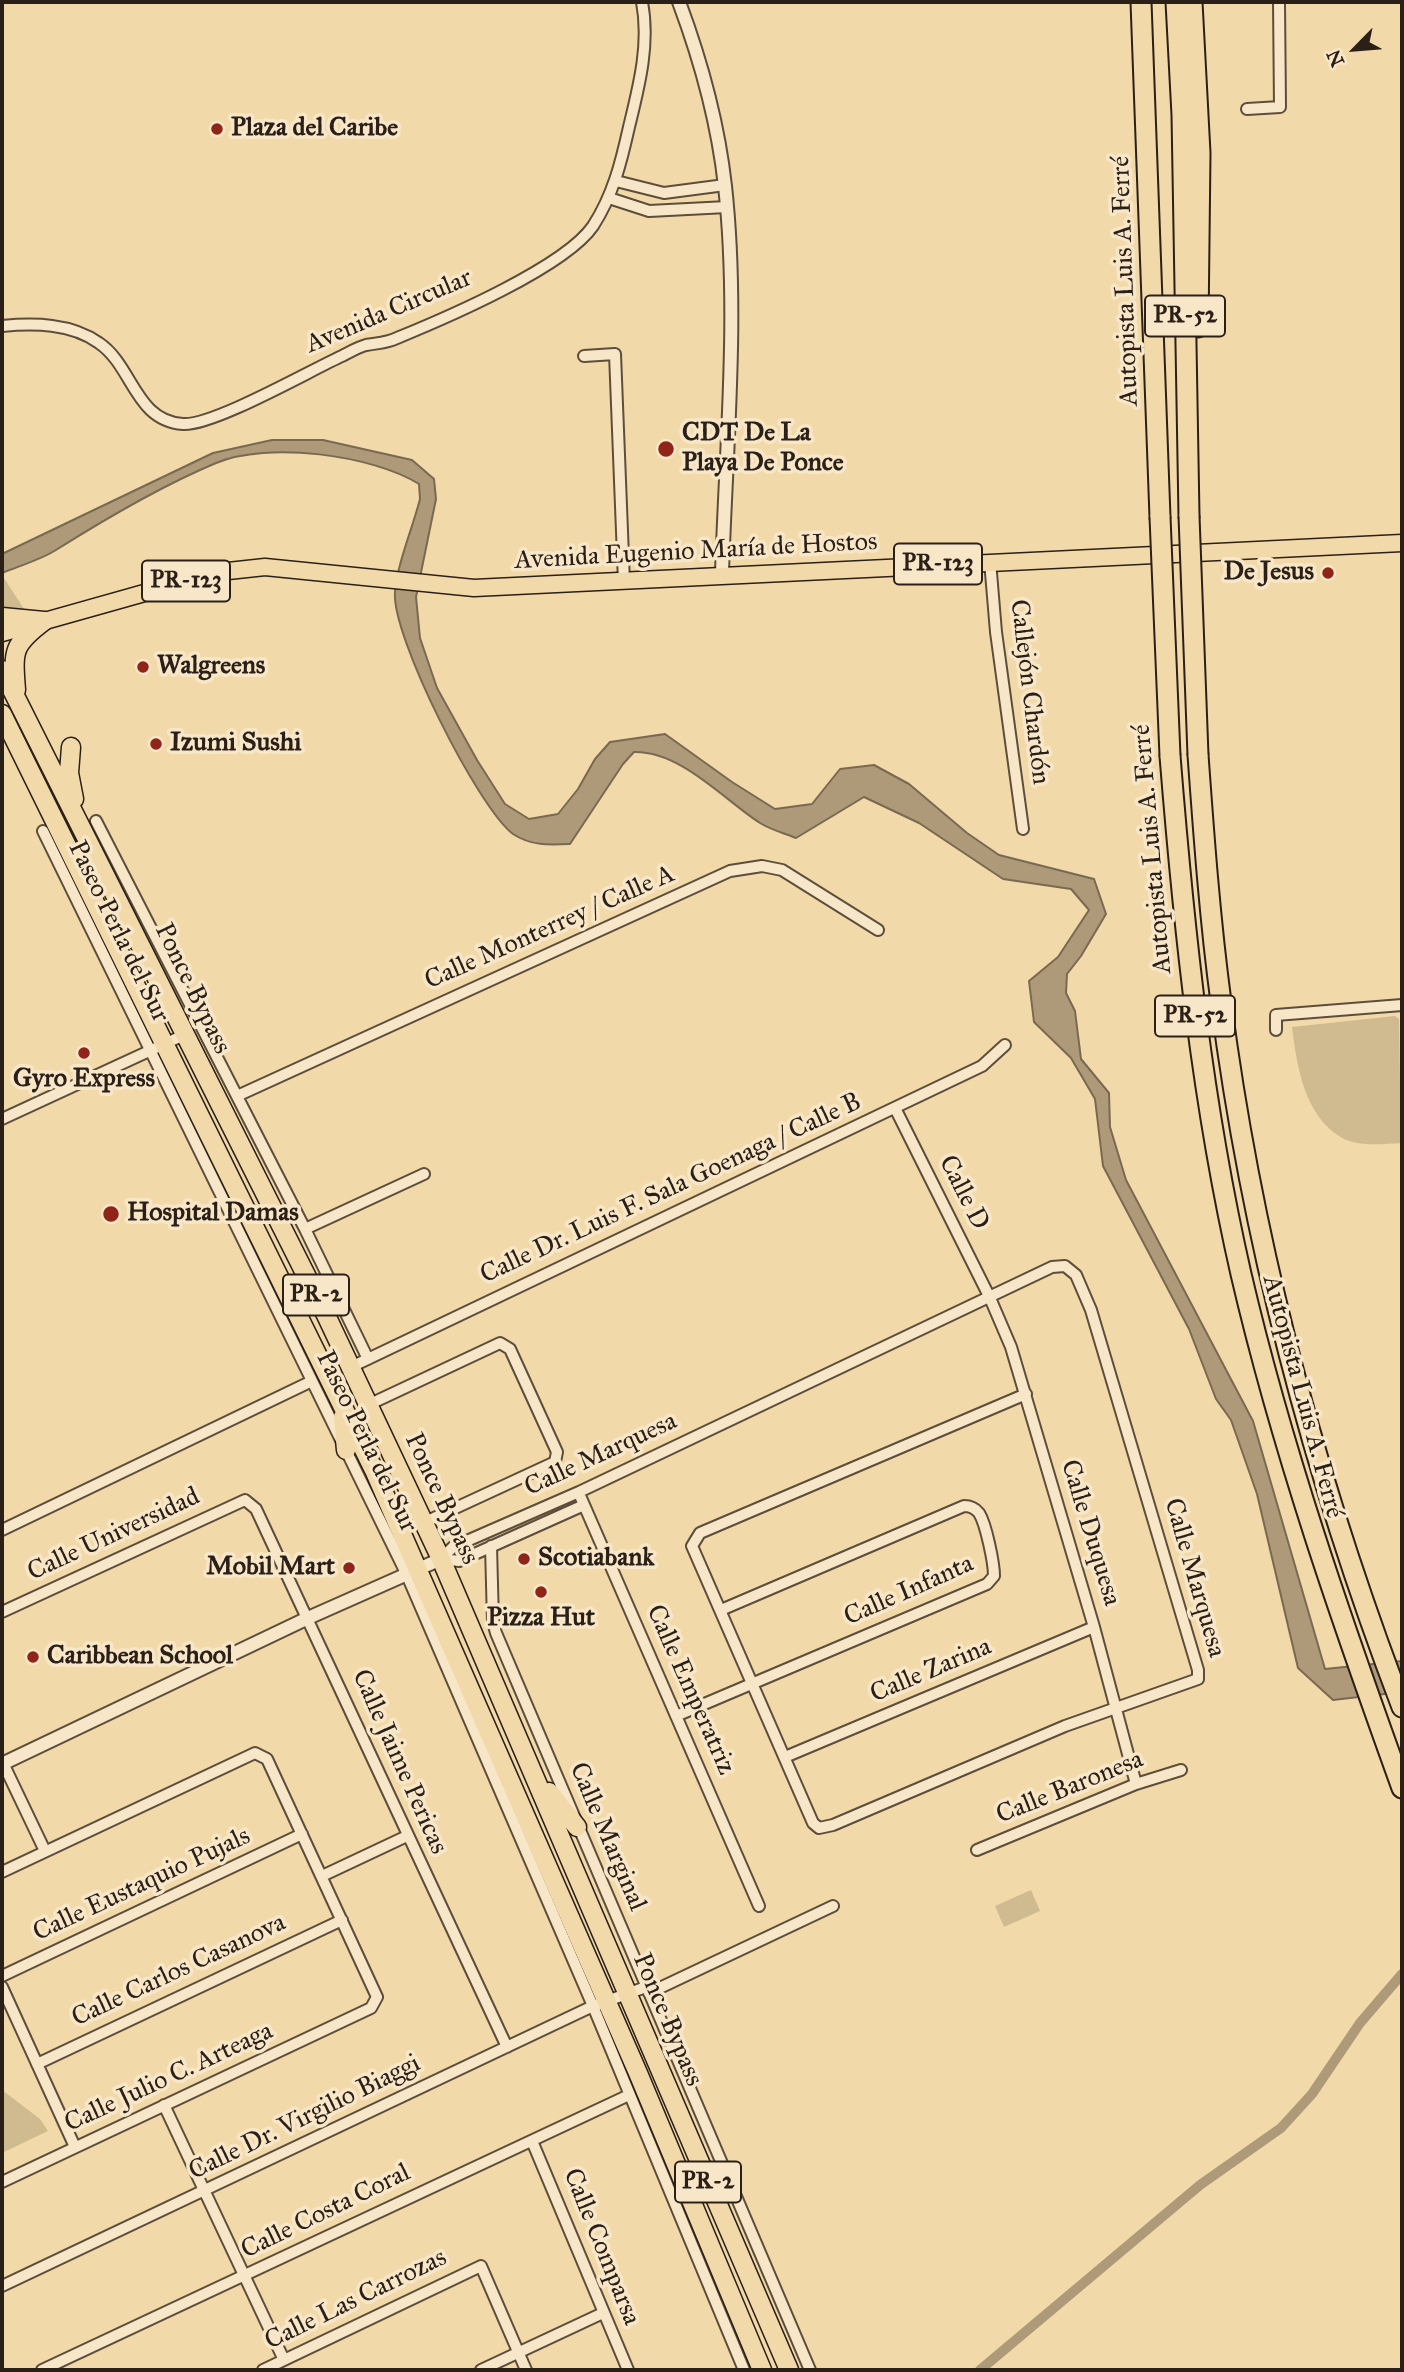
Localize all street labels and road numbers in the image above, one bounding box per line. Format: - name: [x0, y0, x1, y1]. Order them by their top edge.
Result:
- street label: Autopista Luis A. Ferré: [1106, 155, 1146, 407]
- street label: Avenida Circular: [301, 263, 477, 361]
- road number: PR-52: [1145, 296, 1225, 337]
- street label: Avenida Eugenio María de Hostos: [514, 527, 878, 577]
- road number: PR-123: [894, 544, 982, 584]
- road number: PR-123: [142, 560, 230, 602]
- street label: Callejón Chardón: [1002, 598, 1056, 786]
- street label: Autopista Luis A. Ferré: [1127, 723, 1179, 975]
- street label: Paseo Perla del Sur: [61, 836, 175, 1028]
- street label: Calle Monterrey / Calle A: [420, 859, 680, 997]
- street label: Ponce Bypass: [147, 919, 237, 1059]
- road number: PR-52: [1155, 996, 1235, 1036]
- street label: Calle Dr. Luis F. Sala Goenaga / Calle B: [476, 1087, 866, 1291]
- street label: Calle D: [931, 1150, 995, 1236]
- street label: Autopista Luis A. Ferré: [1255, 1272, 1349, 1522]
- road number: PR-2: [283, 1274, 349, 1316]
- street label: Paseo Perla del Sur: [309, 1346, 423, 1538]
- street label: Calle Marquesa: [520, 1406, 682, 1504]
- street label: Ponce Bypass: [397, 1428, 485, 1570]
- street label: Calle Duquesa: [1053, 1456, 1127, 1610]
- street label: Calle Universidad: [23, 1481, 205, 1589]
- street label: Calle Marquesa: [1156, 1495, 1232, 1661]
- street label: Calle Infanta: [840, 1549, 978, 1633]
- street label: Calle Emperatriz: [639, 1600, 741, 1780]
- street label: Calle Zarina: [866, 1632, 996, 1710]
- street label: Calle Jaime Pericas: [344, 1665, 454, 1859]
- street label: Calle Baronesa: [992, 1744, 1148, 1832]
- street label: Calle Marginal: [562, 1758, 652, 1916]
- street label: Calle Eustaquio Pujals: [28, 1821, 256, 1949]
- street label: Calle Carlos Casanova: [67, 1908, 291, 2034]
- street label: Ponce Bypass: [625, 1949, 709, 2091]
- street label: Calle Julio C. Arteaga: [60, 2016, 278, 2140]
- street label: Calle Dr. Virgilio Biaggi: [184, 2048, 426, 2188]
- street label: Calle Costa Coral: [236, 2158, 416, 2266]
- road number: PR-2: [675, 2162, 741, 2202]
- street label: Calle Comparsa: [555, 2164, 647, 2330]
- street label: Calle Las Carrozas: [260, 2243, 452, 2357]

